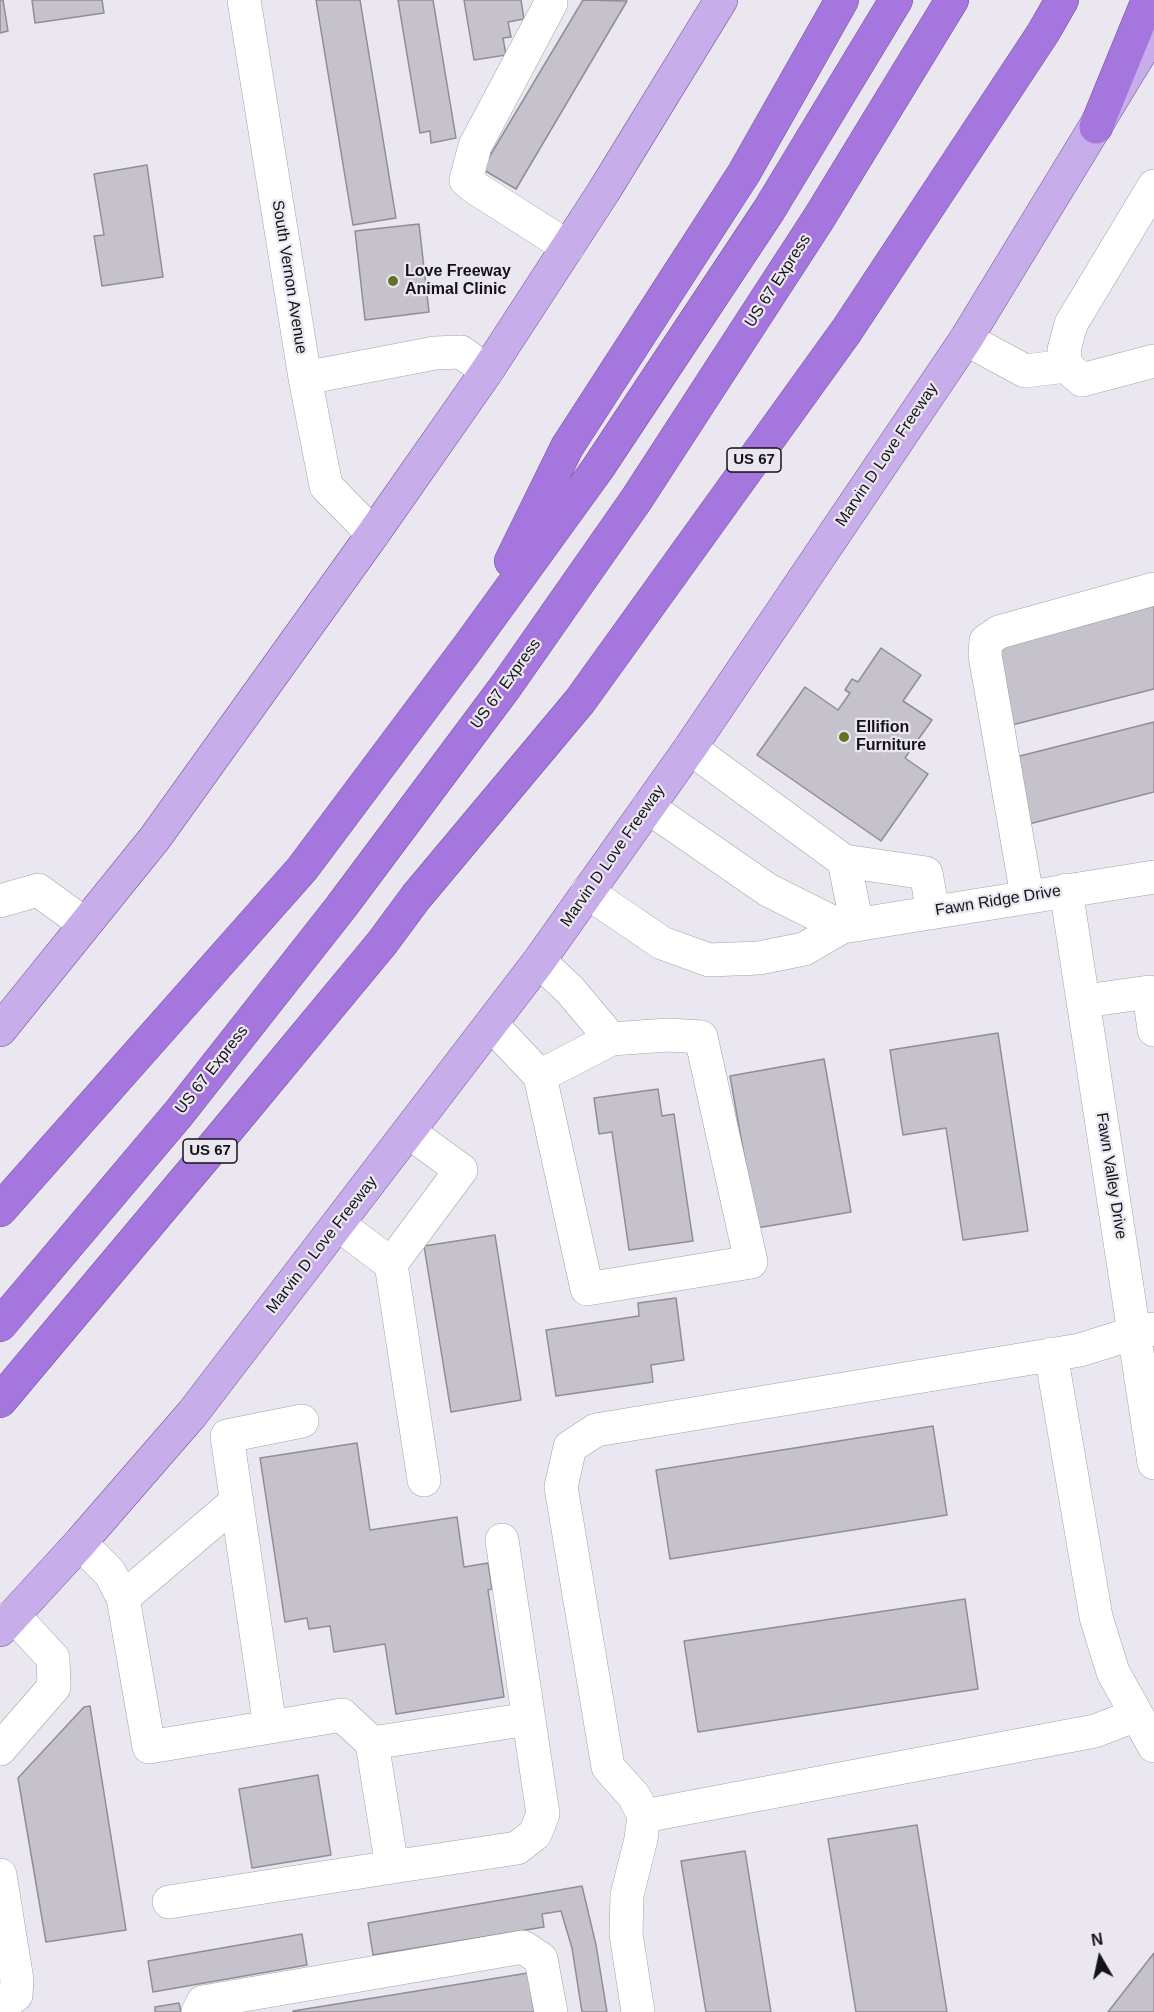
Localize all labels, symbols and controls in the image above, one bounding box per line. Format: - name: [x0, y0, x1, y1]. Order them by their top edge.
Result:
- street label: South Vernon Avenue: [267, 199, 311, 355]
- street label: US 67 Express: [741, 231, 815, 331]
- place label: Love Freeway Animal Clinic: [405, 262, 511, 300]
- marker: Love Freeway Animal Clinic: [386, 274, 400, 288]
- street label: Marvin D Love Freeway: [832, 380, 942, 530]
- road number: US 67: [727, 448, 781, 472]
- street label: US 67 Express: [467, 635, 545, 733]
- place label: Ellifion Furniture: [856, 718, 926, 756]
- marker: Ellifion Furniture: [837, 730, 851, 744]
- street label: Marvin D Love Freeway: [557, 781, 669, 931]
- street label: Fawn Ridge Drive: [934, 882, 1062, 920]
- street label: US 67 Express: [172, 1022, 252, 1118]
- street label: Fawn Valley Drive: [1092, 1111, 1130, 1241]
- road number: US 67: [183, 1139, 237, 1163]
- street label: Marvin D Love Freeway: [262, 1173, 382, 1317]
- north arrow: [1070, 1928, 1130, 1988]
- text: N: [1090, 1930, 1104, 1949]

